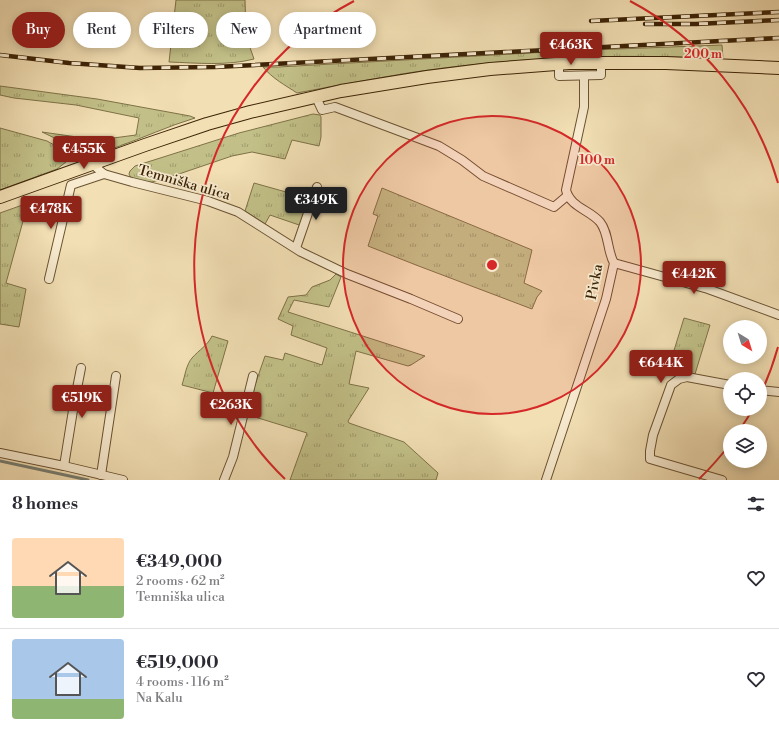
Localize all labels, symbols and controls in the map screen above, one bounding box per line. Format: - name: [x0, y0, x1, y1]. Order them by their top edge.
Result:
- chip: Buy: [12, 12, 65, 48]
- chip: Rent: [73, 12, 131, 48]
- chip: Filters: [139, 12, 208, 48]
- chip: New: [216, 12, 271, 48]
- chip: Apartment: [279, 12, 376, 48]
- pin: €463K: [543, 32, 599, 66]
- text: €463K: [549, 37, 593, 53]
- text: 200 m: [684, 47, 722, 62]
- pin: €455K: [56, 136, 112, 170]
- text: €455K: [62, 141, 106, 157]
- text: 100 m: [579, 153, 615, 168]
- street label: Temniška ulica: [136, 161, 233, 205]
- pin: €349K: [288, 187, 344, 221]
- text: €349K: [294, 192, 338, 208]
- pin: €478K: [23, 196, 79, 230]
- text: €478K: [30, 201, 72, 217]
- centre of rings: [485, 258, 499, 272]
- pin: €442K: [666, 261, 722, 295]
- street label: Pivka: [583, 262, 607, 301]
- text: €442K: [672, 266, 716, 282]
- north arrow: [723, 320, 767, 364]
- map controls: [723, 320, 767, 468]
- pin: €644K: [633, 350, 689, 384]
- text: €644K: [638, 355, 684, 371]
- button: locate: [723, 372, 767, 416]
- pin: €519K: [54, 385, 110, 419]
- text: €519K: [61, 390, 103, 406]
- pin: €263K: [203, 392, 259, 426]
- text: €263K: [209, 397, 253, 413]
- button: layers: [723, 424, 767, 468]
- text: 8 homes: [12, 493, 78, 515]
- icon: filters: [745, 493, 767, 515]
- text: €349,000: [136, 551, 222, 573]
- icon: home: [44, 554, 92, 602]
- icon: heart: [745, 567, 767, 589]
- text: 2 rooms · 62 m²: [136, 573, 225, 589]
- text: Temniška ulica: [136, 589, 225, 605]
- text: €519,000: [136, 652, 219, 674]
- icon: home: [44, 655, 92, 703]
- icon: heart: [745, 668, 767, 690]
- text: 4 rooms · 116 m²: [136, 674, 229, 690]
- text: Na Kalu: [136, 690, 183, 706]

